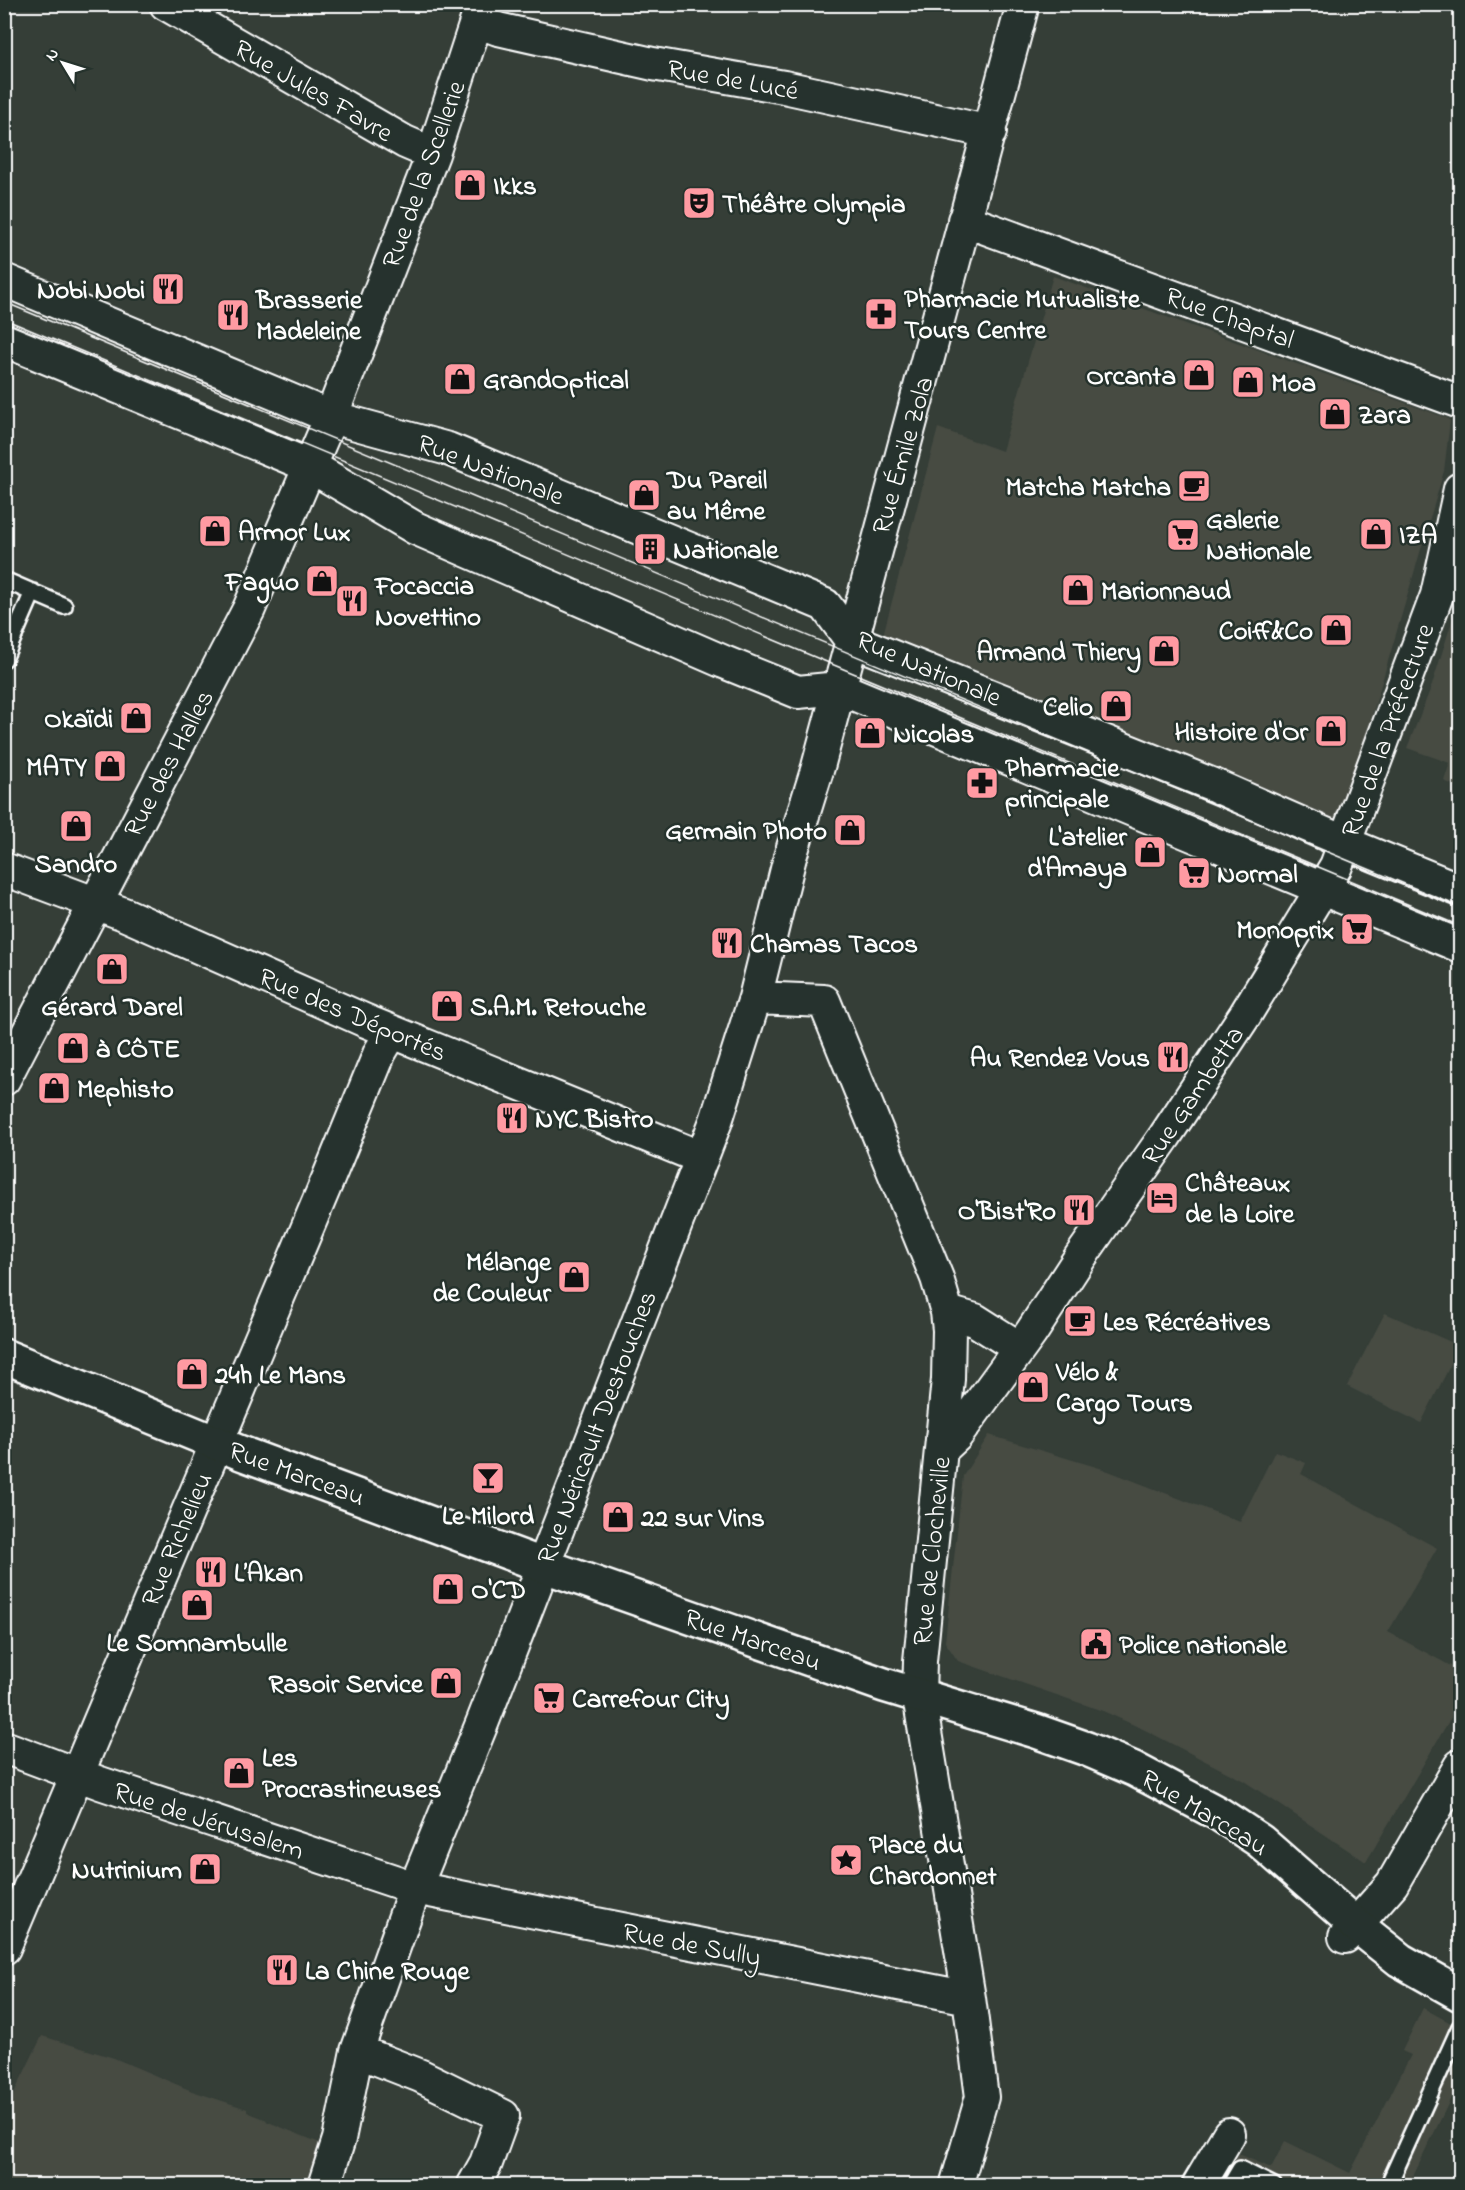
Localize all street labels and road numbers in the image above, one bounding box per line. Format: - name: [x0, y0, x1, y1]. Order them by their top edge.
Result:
- street label: Rue Jules Favre: [226, 31, 400, 154]
- street label: Rue de Lucé: [664, 51, 802, 112]
- street label: Rue de la Scellerie: [373, 75, 478, 274]
- street label: Rue Chaptal: [1159, 278, 1299, 361]
- street label: Rue Émile Zola: [863, 372, 946, 539]
- street label: Rue Nationale: [411, 425, 570, 518]
- street label: Rue de la Préfecture: [1333, 618, 1446, 843]
- street label: Rue Nationale: [849, 622, 1008, 719]
- street label: Rue des Halles: [115, 683, 225, 845]
- street label: Rue des Déportés: [252, 959, 452, 1073]
- street label: Rue Gambetta: [1133, 1019, 1255, 1174]
- street label: Rue Néricault Destouches: [528, 1286, 668, 1570]
- street label: Rue Marceau: [223, 1433, 370, 1518]
- street label: Rue de Clocheville: [904, 1454, 963, 1648]
- street label: Rue Richelieu: [132, 1467, 224, 1613]
- street label: Rue Marceau: [678, 1600, 826, 1683]
- street label: Rue Marceau: [1133, 1761, 1275, 1868]
- street label: Rue de Jérusalem: [108, 1773, 308, 1872]
- street label: Rue de Sully: [619, 1914, 764, 1979]

